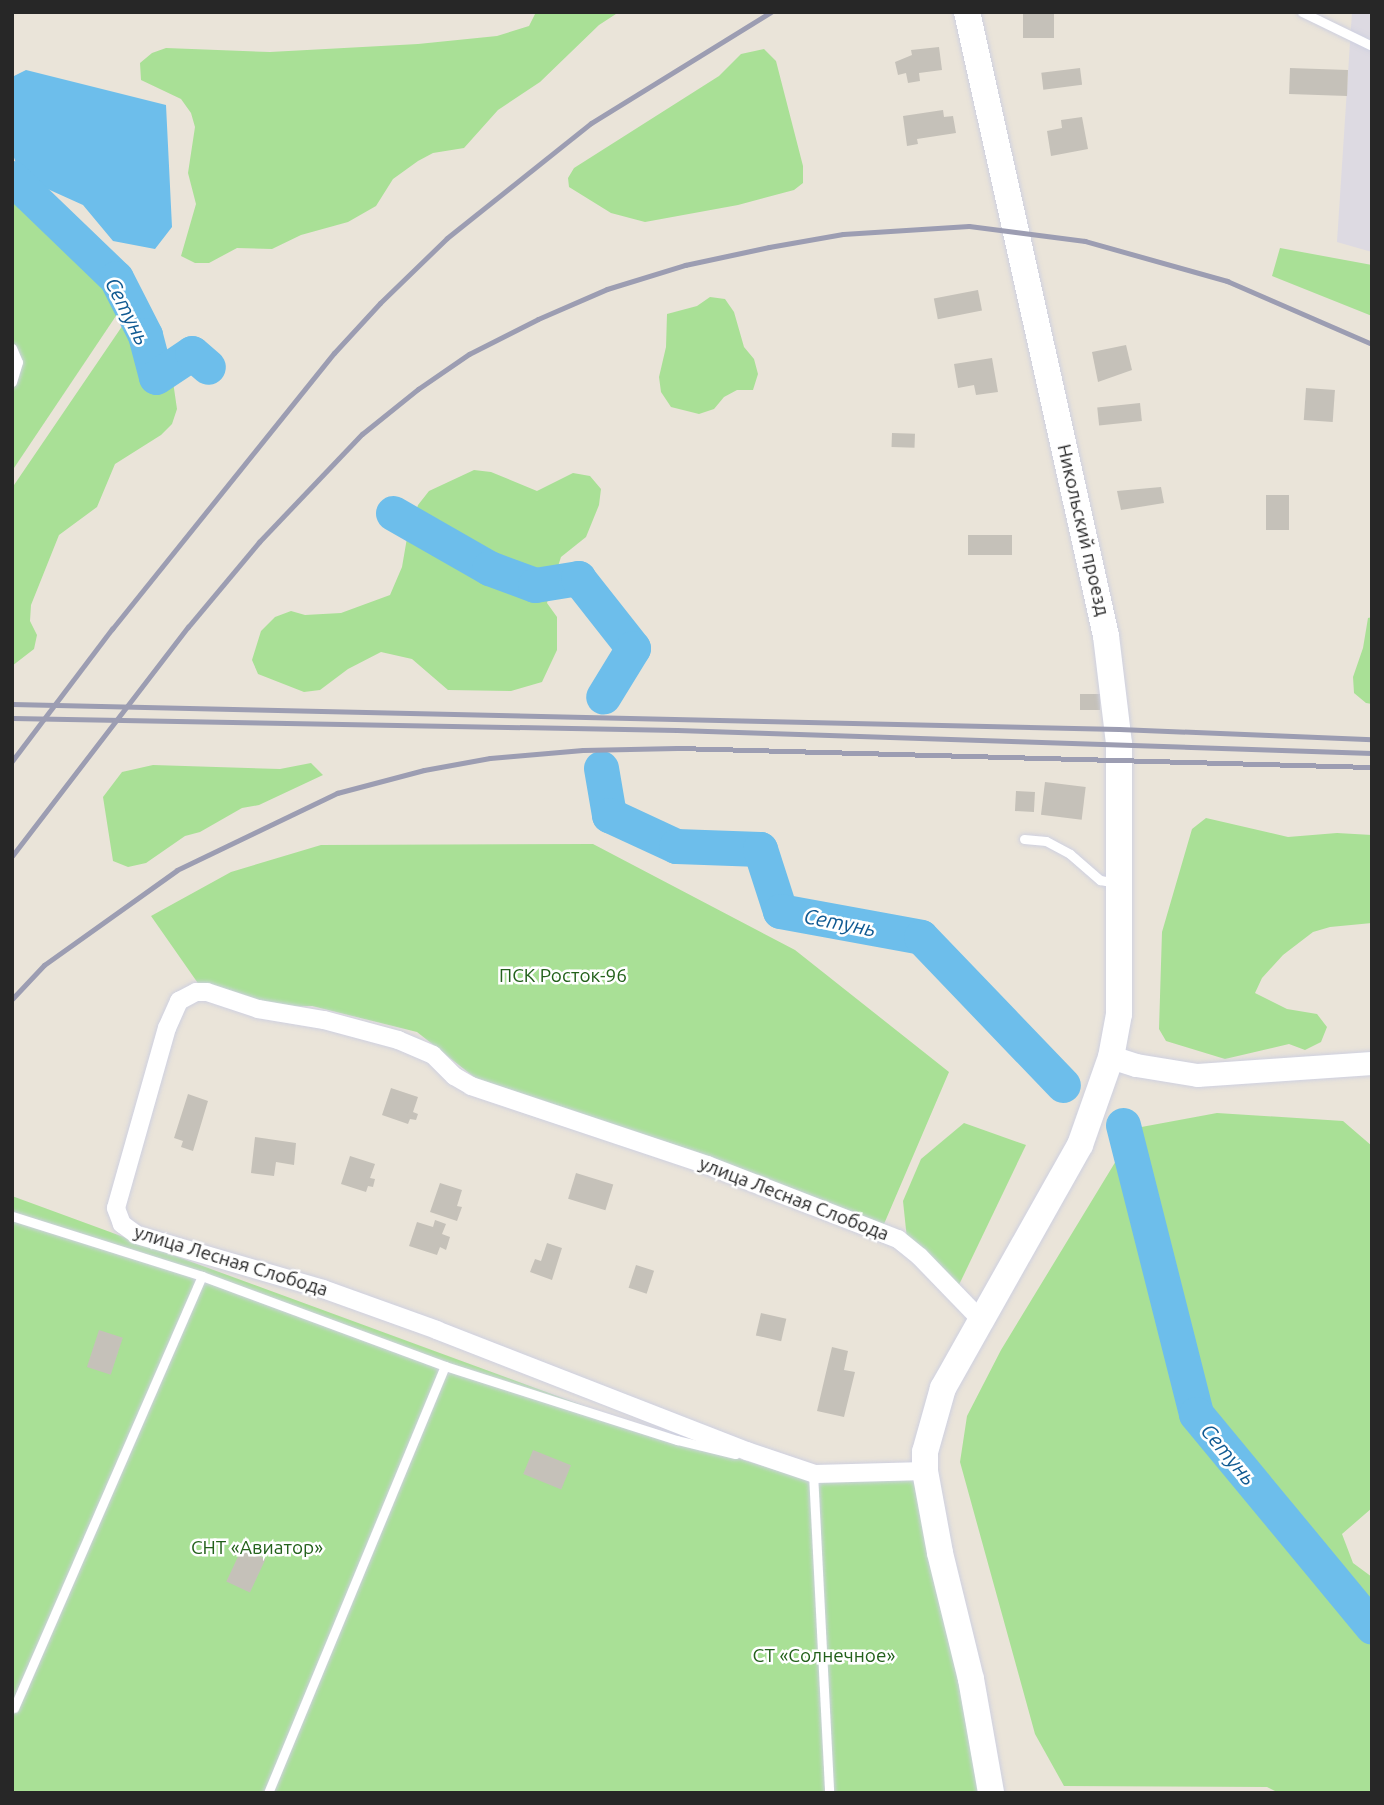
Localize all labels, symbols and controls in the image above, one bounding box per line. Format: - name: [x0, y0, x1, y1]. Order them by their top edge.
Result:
- water label: Сетунь: [100, 273, 156, 349]
- street label: Никольский проезд: [1052, 442, 1114, 618]
- water label: Сетунь: [802, 903, 878, 941]
- park label: ПСК Росток-96: [499, 965, 627, 987]
- street label: улица Лесная Слобода: [696, 1152, 892, 1246]
- street label: улица Лесная Слобода: [131, 1221, 331, 1301]
- water label: Сетунь: [1196, 1418, 1262, 1490]
- park label: СНТ «Авиатор»: [191, 1537, 323, 1559]
- park label: СТ «Солнечное»: [753, 1645, 895, 1667]

